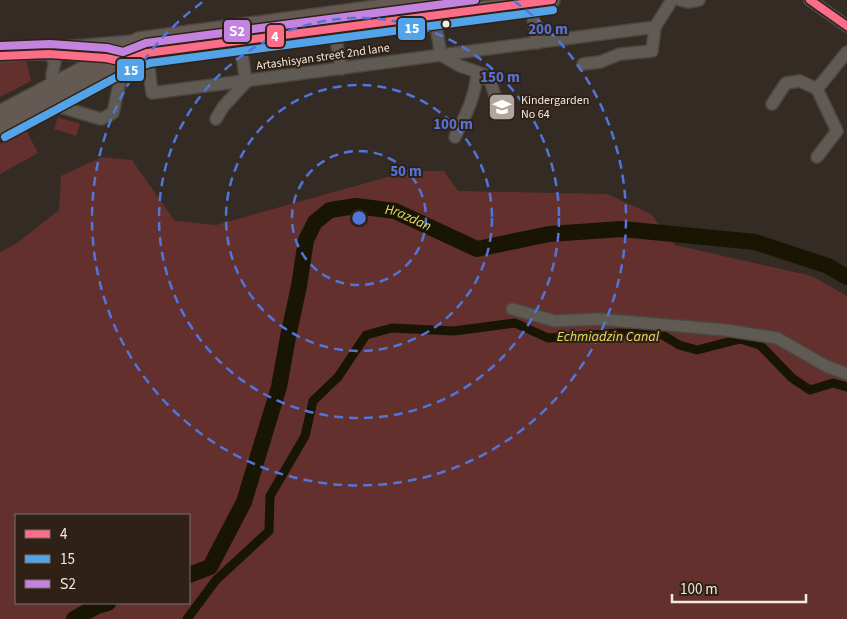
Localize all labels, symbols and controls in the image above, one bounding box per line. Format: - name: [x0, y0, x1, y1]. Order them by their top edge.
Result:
- line badge: 15: [397, 17, 426, 41]
- line badge: Տ2: [223, 19, 251, 43]
- text: 15: [405, 19, 419, 39]
- unlabelled marker: [441, 19, 451, 29]
- text: 200 m: [528, 19, 568, 40]
- text: Տ2: [229, 22, 245, 42]
- line badge: 4: [266, 24, 285, 48]
- text: 4: [271, 27, 279, 47]
- street label: Artashisyan street 2nd lane: [255, 39, 391, 75]
- line badge: 15: [116, 58, 145, 82]
- text: 15: [124, 61, 138, 81]
- text: 150 m: [480, 67, 520, 88]
- school or university icon: Kindergarden No 64: [487, 92, 517, 122]
- place label: Kindergarden No 64: [521, 92, 589, 123]
- text: 100 m: [433, 114, 473, 135]
- text: 50 m: [390, 161, 422, 182]
- water label: Hrazdan: [384, 200, 435, 236]
- centre of rings: [350, 209, 368, 227]
- water label: Echmiadzin Canal: [557, 327, 660, 347]
- legend: [15, 514, 190, 604]
- text: 4: [60, 524, 68, 545]
- text: 15: [60, 549, 75, 570]
- scale bar: [672, 572, 806, 604]
- text: Տ2: [60, 574, 76, 595]
- text: 100 m: [680, 579, 718, 600]

